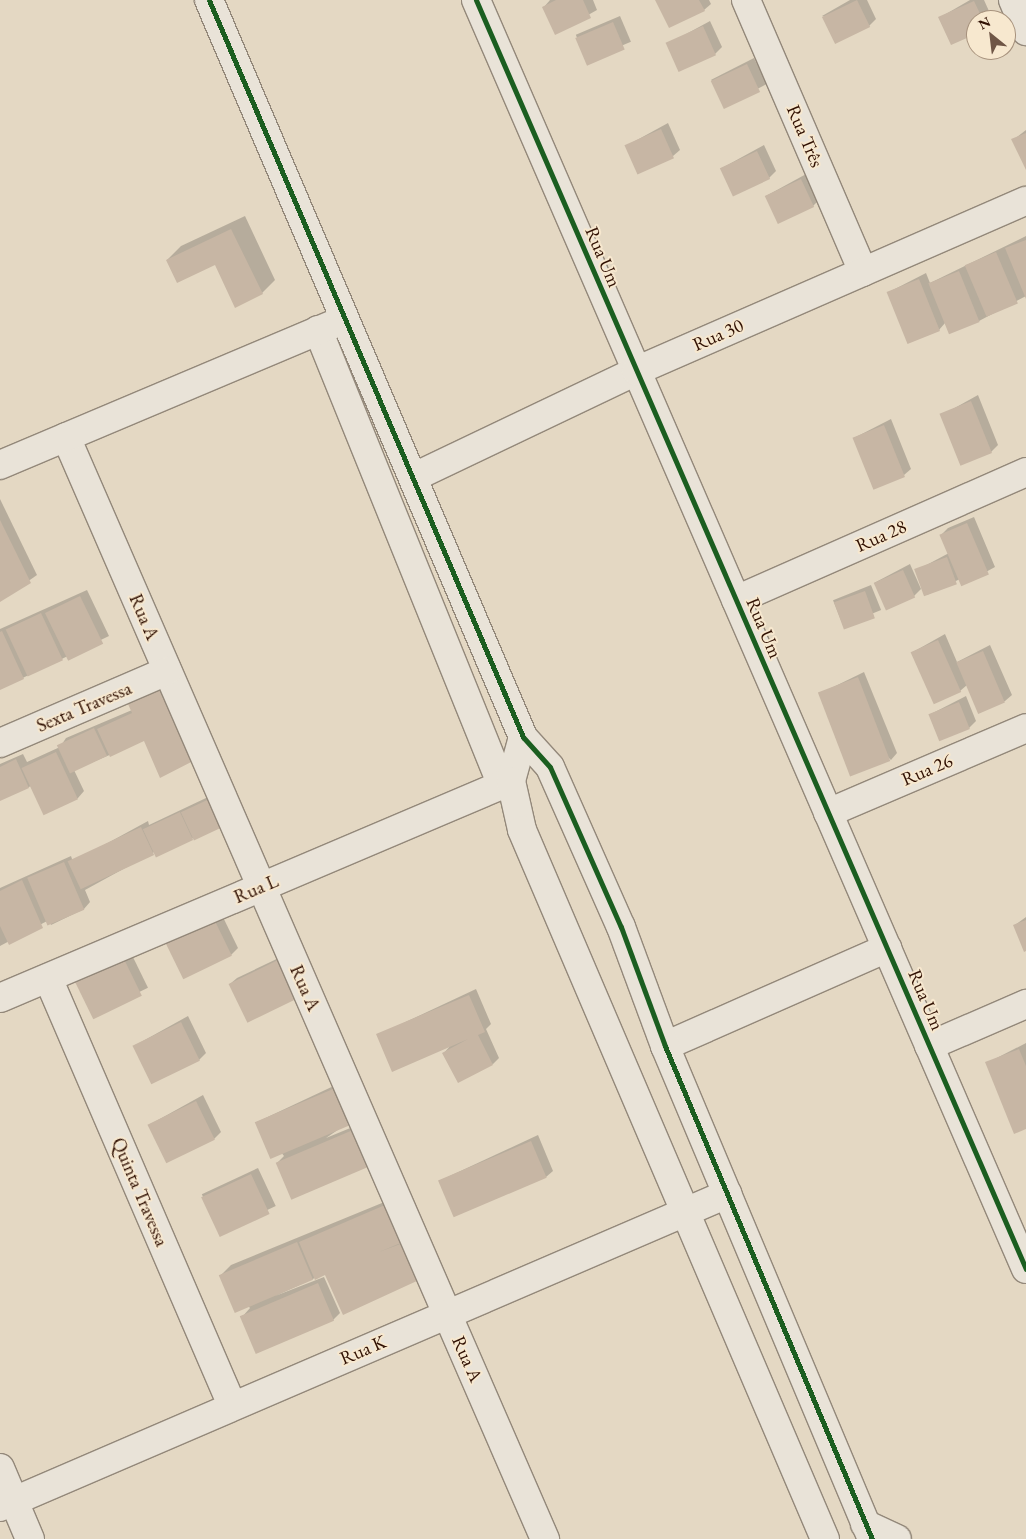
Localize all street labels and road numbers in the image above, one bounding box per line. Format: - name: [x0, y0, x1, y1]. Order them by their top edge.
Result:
- street label: Rua Três: [782, 101, 828, 171]
- street label: Rua Um: [580, 223, 626, 291]
- street label: Rua 30: [689, 314, 747, 356]
- street label: Rua 28: [852, 515, 910, 557]
- street label: Rua A: [124, 590, 164, 644]
- street label: Rua Um: [741, 594, 787, 662]
- street label: Sexta Travessa: [33, 677, 135, 737]
- street label: Rua 26: [898, 749, 956, 791]
- street label: Rua L: [230, 870, 282, 908]
- street label: Rua A: [285, 961, 325, 1015]
- street label: Rua Um: [903, 966, 949, 1034]
- street label: Quinta Travessa: [107, 1134, 173, 1250]
- street label: Rua K: [337, 1330, 389, 1370]
- street label: Rua A: [447, 1332, 487, 1386]

